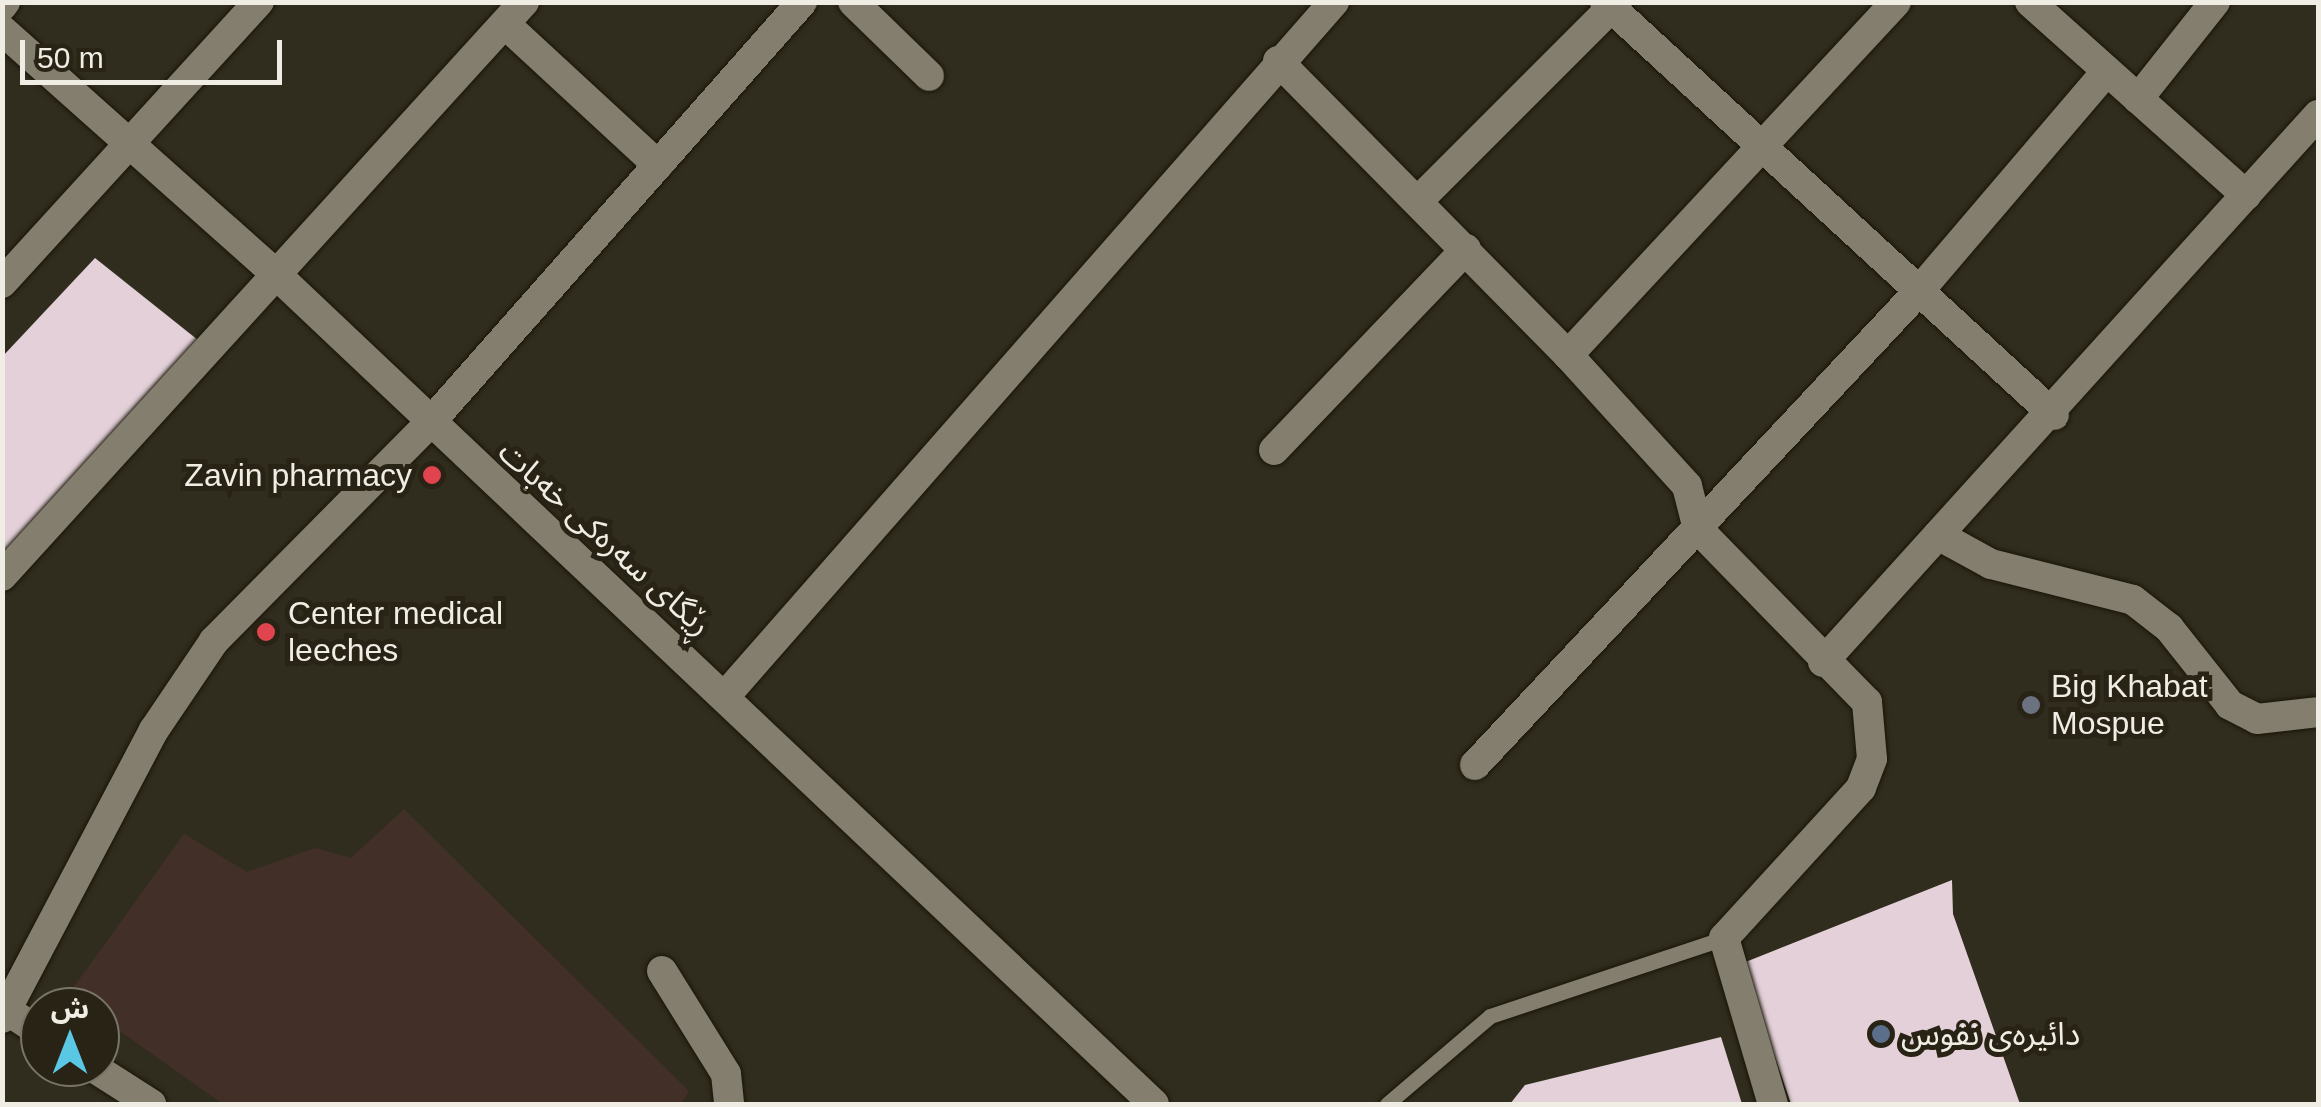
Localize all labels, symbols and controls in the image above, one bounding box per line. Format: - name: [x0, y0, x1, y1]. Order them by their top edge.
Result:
- scale bar: [25, 20, 288, 82]
- text: 50 m: [37, 41, 104, 74]
- street label: ڕێگای سەرەکی خەبات: [491, 432, 719, 644]
- place label: Zavin pharmacy: [184, 456, 412, 494]
- marker: Zavin pharmacy: [421, 464, 443, 486]
- place label: Center medical leeches: [288, 595, 503, 670]
- marker: Center medical leeches: [253, 619, 279, 645]
- place label: Big Khabat Mospue: [2051, 668, 2208, 743]
- marker: Big Khabat Mospue: [2020, 694, 2042, 716]
- north arrow: [20, 987, 120, 1087]
- text: ش: [51, 993, 89, 1024]
- place label: دائیرەی نفوس: [1901, 1015, 2080, 1053]
- marker: دائیرەی نفوس: [1870, 1023, 1892, 1045]

